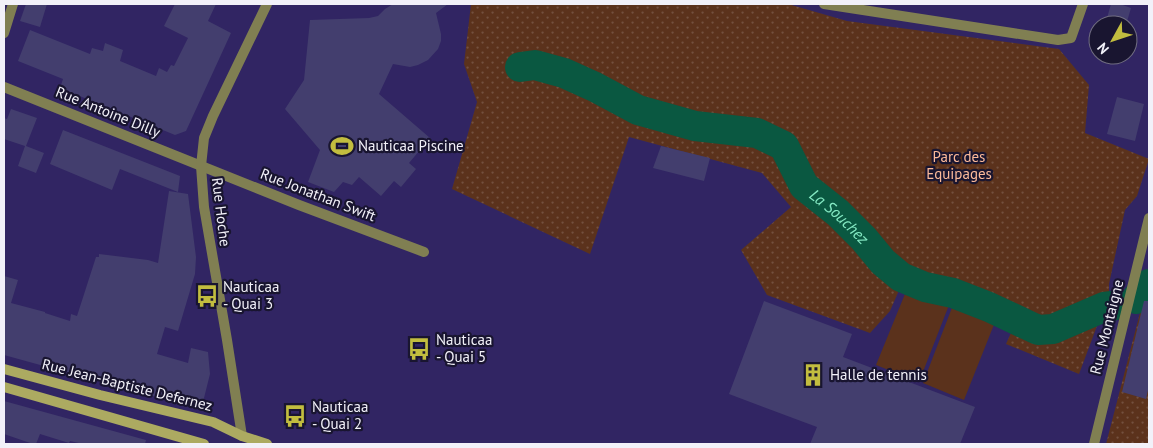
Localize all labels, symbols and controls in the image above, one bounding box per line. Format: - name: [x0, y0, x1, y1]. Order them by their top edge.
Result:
- north arrow: [1088, 15, 1138, 65]
- text: N: [1093, 39, 1113, 58]
- street label: Rue Antoine Dilly: [53, 82, 163, 141]
- sports icon: Nauticaa Piscine: [329, 133, 355, 159]
- place label: Nauticaa Piscine: [358, 136, 464, 155]
- park label: Parc des Equipages: [926, 147, 992, 183]
- street label: Rue Jonathan Swift: [258, 164, 379, 225]
- street label: Rue Hoche: [208, 176, 235, 247]
- water label: La Souchez: [806, 185, 874, 249]
- place label: Nauticaa - Quai 3: [223, 277, 279, 313]
- street label: Rue Montaigne: [1086, 278, 1127, 376]
- bus stop icon: Nauticaa - Quai 3: [194, 283, 220, 309]
- place label: Nauticaa - Quai 5: [436, 330, 492, 366]
- bus stop icon: Nauticaa - Quai 5: [406, 336, 432, 362]
- street label: Rue Jean-Baptiste Defernez: [40, 354, 214, 415]
- building icon: Halle de tennis: [800, 362, 826, 388]
- place label: Halle de tennis: [830, 365, 927, 384]
- place label: Nauticaa - Quai 2: [312, 397, 368, 433]
- bus stop icon: Nauticaa - Quai 2: [282, 403, 308, 429]

